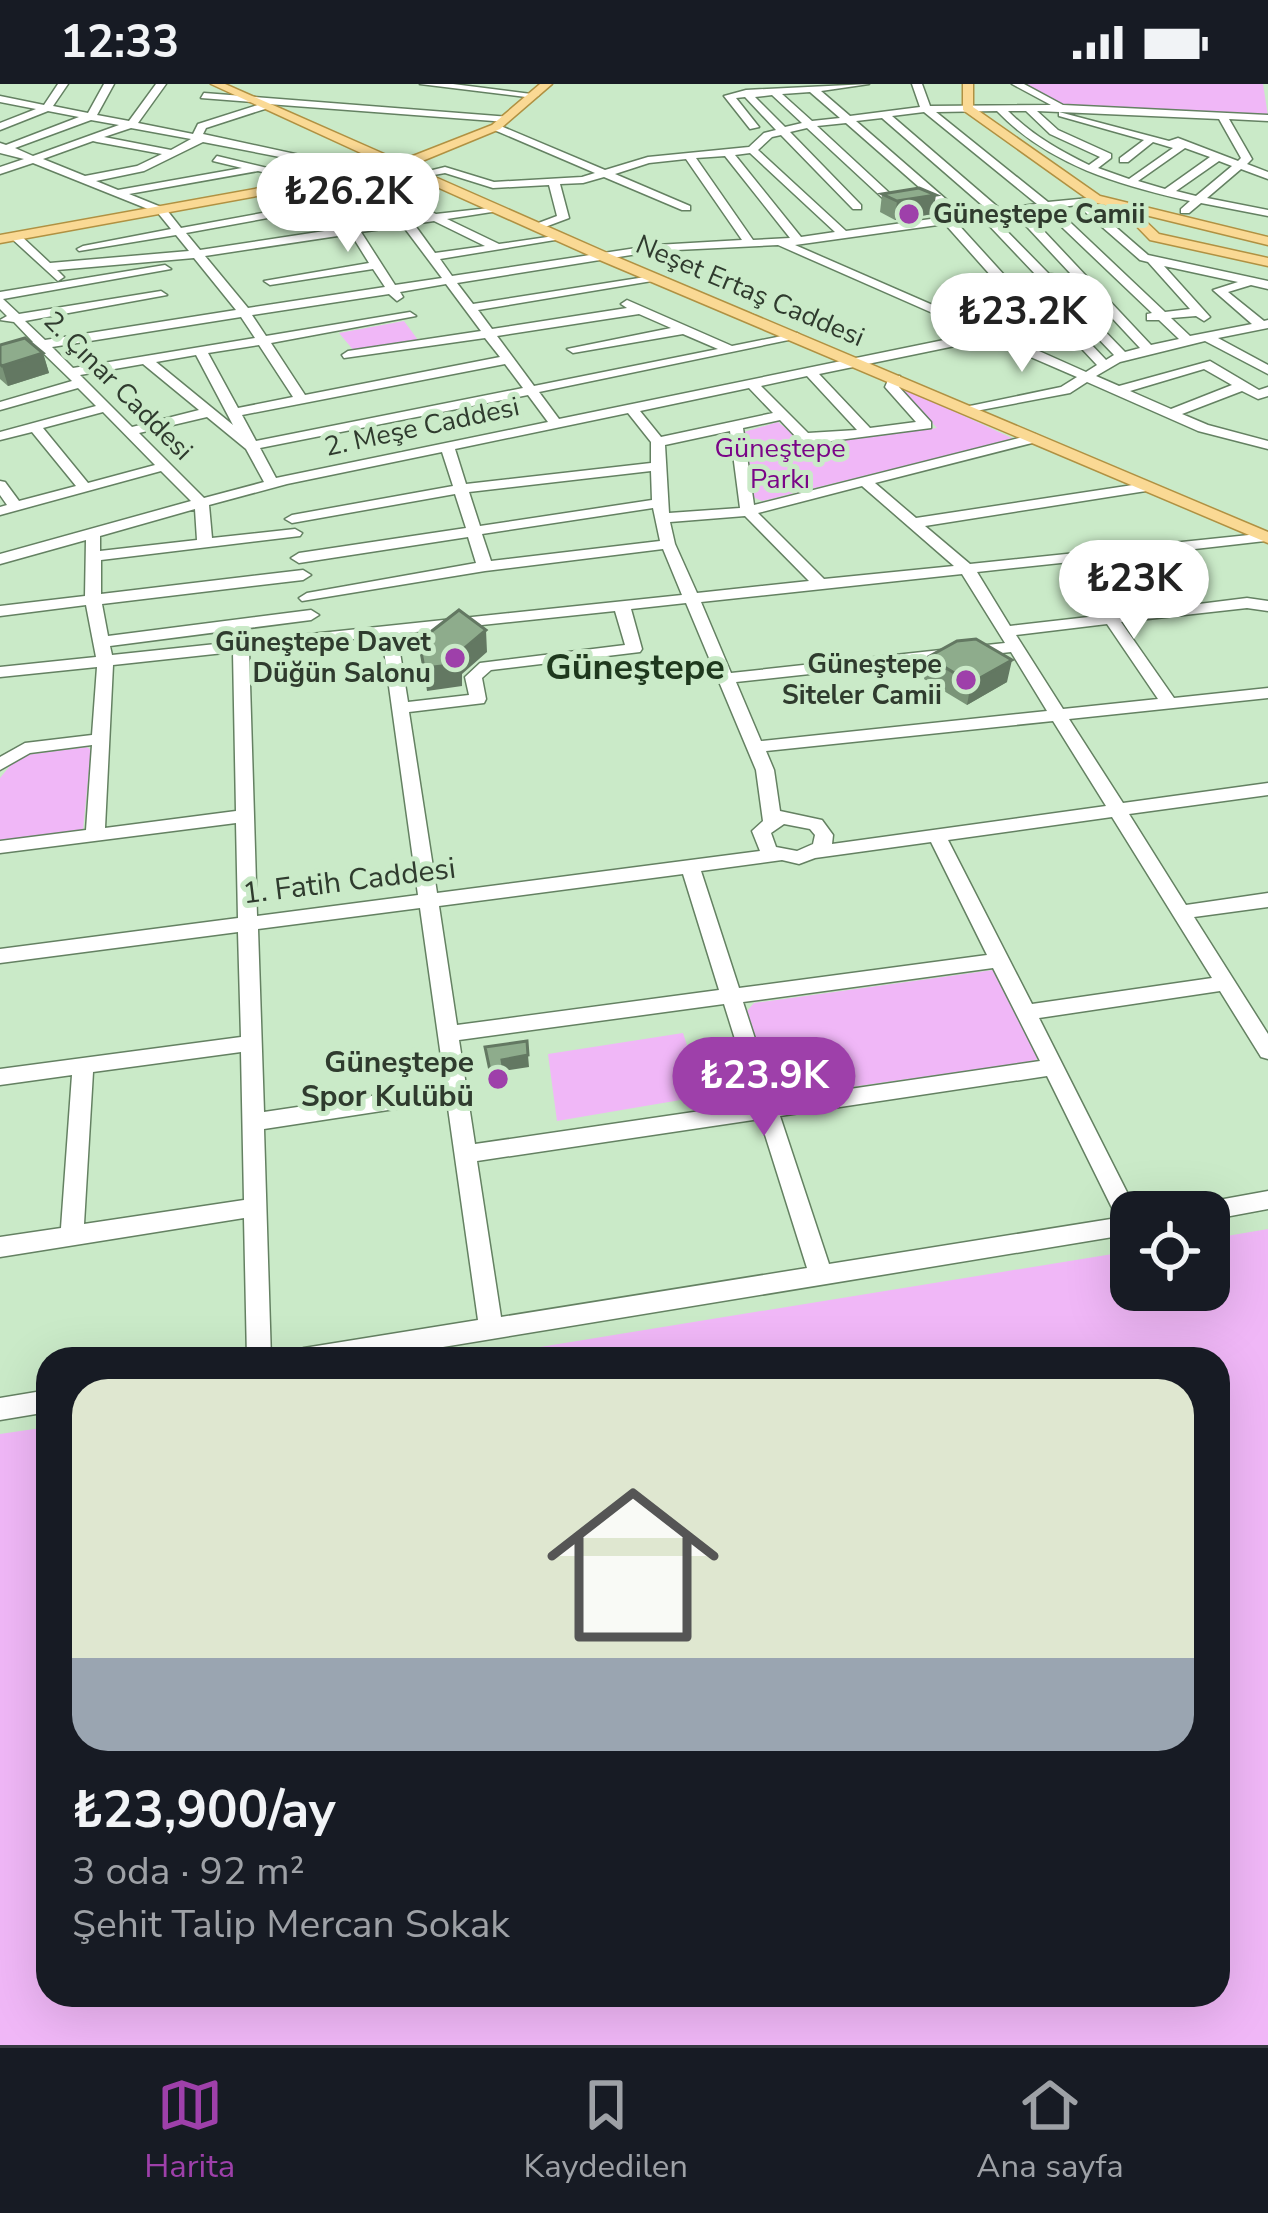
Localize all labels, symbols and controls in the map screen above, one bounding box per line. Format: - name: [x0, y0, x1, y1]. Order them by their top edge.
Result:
- text: 12:33: [60, 12, 179, 73]
- pin: ₺26.2K: [250, 153, 446, 255]
- text: ₺26.2K: [283, 165, 413, 218]
- place label: Güneştepe Camii: [933, 196, 1145, 233]
- marker: Güneştepe Camii: [896, 201, 922, 227]
- street label: Neşet Ertaş Caddesi: [630, 226, 870, 356]
- pin: ₺23.2K: [924, 273, 1120, 375]
- text: ₺23.2K: [957, 285, 1087, 338]
- street label: 2. Çınar Caddesi: [35, 303, 201, 469]
- street label: 2. Meşe Caddesi: [321, 388, 523, 466]
- park label: Güneştepe Parkı: [714, 430, 846, 498]
- pin: ₺23K: [1063, 540, 1205, 642]
- text: ₺23K: [1086, 552, 1182, 605]
- place label: Güneştepe Davet Düğün Salonu: [215, 624, 432, 692]
- district label: Güneştepe: [545, 643, 725, 692]
- marker: Güneştepe Davet Düğün Salonu: [442, 645, 468, 671]
- place label: Güneştepe Siteler Camii: [782, 646, 942, 714]
- marker: Güneştepe Siteler Camii: [953, 667, 979, 693]
- street label: 1. Fatih Caddesi: [240, 848, 458, 914]
- pin: ₺23.9K: [666, 1037, 862, 1139]
- place label: Güneştepe Spor Kulübü: [301, 1042, 474, 1117]
- text: ₺23.9K: [699, 1049, 829, 1102]
- marker: Güneştepe Spor Kulübü: [485, 1066, 511, 1092]
- map controls: [1110, 1191, 1230, 1311]
- button: locate: [1110, 1191, 1230, 1311]
- icon: home: [525, 1457, 741, 1673]
- text: ₺23,900/ay: [72, 1775, 336, 1845]
- text: 3 oda · 92 m²: [72, 1845, 304, 1898]
- text: Şehit Talip Mercan Sokak: [72, 1898, 510, 1951]
- tab: Harita: [144, 2072, 235, 2189]
- tab: Kaydedilen: [524, 2072, 688, 2189]
- tab: Ana sayfa: [976, 2072, 1124, 2189]

